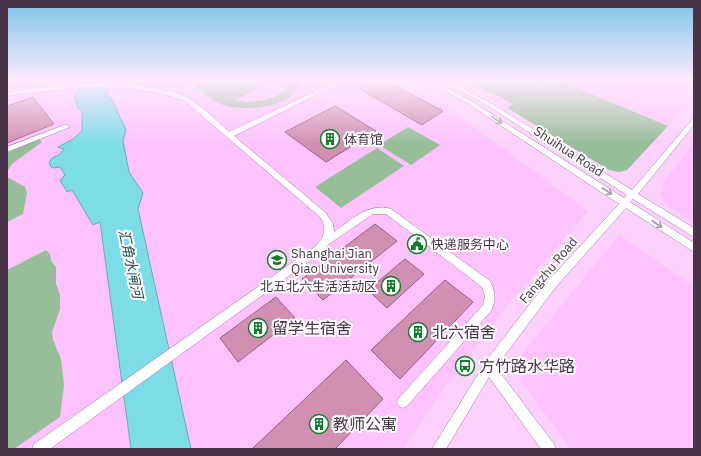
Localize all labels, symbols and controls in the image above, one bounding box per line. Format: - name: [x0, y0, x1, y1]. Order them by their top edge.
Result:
- one-way arrow: [492, 116, 503, 125]
- street label: Shuihua Road: [530, 122, 607, 180]
- building icon: 体育馆: [319, 128, 341, 150]
- place label: 体育馆: [344, 131, 383, 148]
- one-way arrow: [601, 187, 612, 195]
- one-way arrow: [651, 220, 662, 228]
- water label: 汇角水闸河: [115, 228, 148, 303]
- public building icon: 快递服务中心: [406, 233, 428, 255]
- street label: Fangzhu Road: [516, 234, 581, 307]
- place label: 快递服务中心: [431, 236, 509, 253]
- place label: Shanghai Jian Qiao University: [291, 245, 380, 277]
- school or university icon: Shanghai Jian Qiao University: [266, 249, 288, 271]
- building icon: 北五北六生活活动区: [380, 275, 402, 297]
- place label: 北五北六生活活动区: [260, 278, 377, 295]
- building icon: 留学生宿舍: [247, 317, 269, 339]
- place label: 留学生宿舍: [272, 318, 352, 338]
- building icon: 北六宿舍: [407, 321, 429, 343]
- place label: 北六宿舍: [432, 322, 496, 342]
- bus stop icon: 方竹路水华路: [454, 355, 476, 377]
- place label: 方竹路水华路: [479, 356, 575, 376]
- building icon: 教师公寓: [308, 413, 330, 435]
- place label: 教师公寓: [333, 414, 397, 434]

